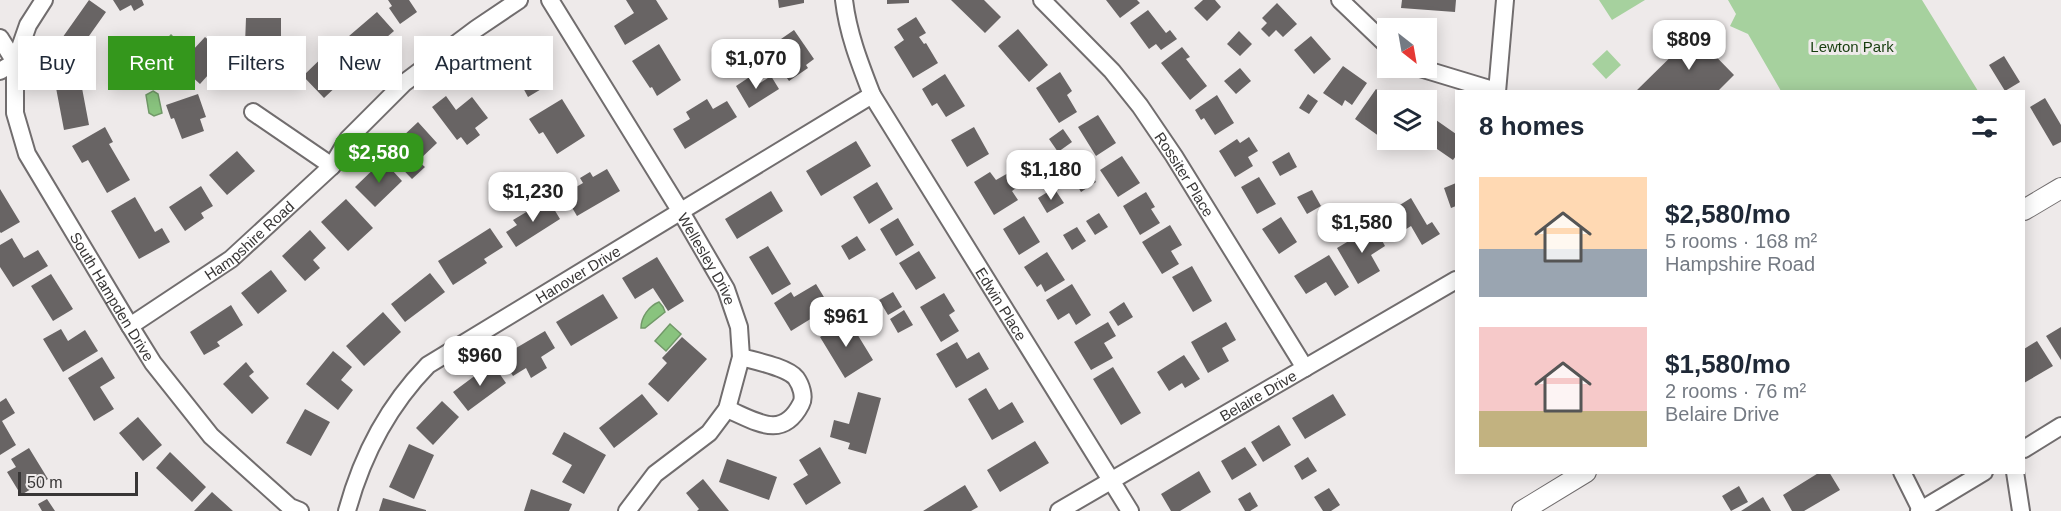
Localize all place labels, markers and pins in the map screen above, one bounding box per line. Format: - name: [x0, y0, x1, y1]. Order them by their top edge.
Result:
- pin: $809: [1653, 20, 1725, 71]
- pin: $1,070: [707, 39, 805, 90]
- pin: $2,580: [330, 133, 428, 184]
- pin: $1,180: [1002, 150, 1100, 201]
- pin: $1,230: [484, 172, 582, 223]
- pin: $1,580: [1313, 203, 1411, 254]
- pin: $961: [810, 297, 882, 348]
- pin: $960: [444, 336, 516, 387]

